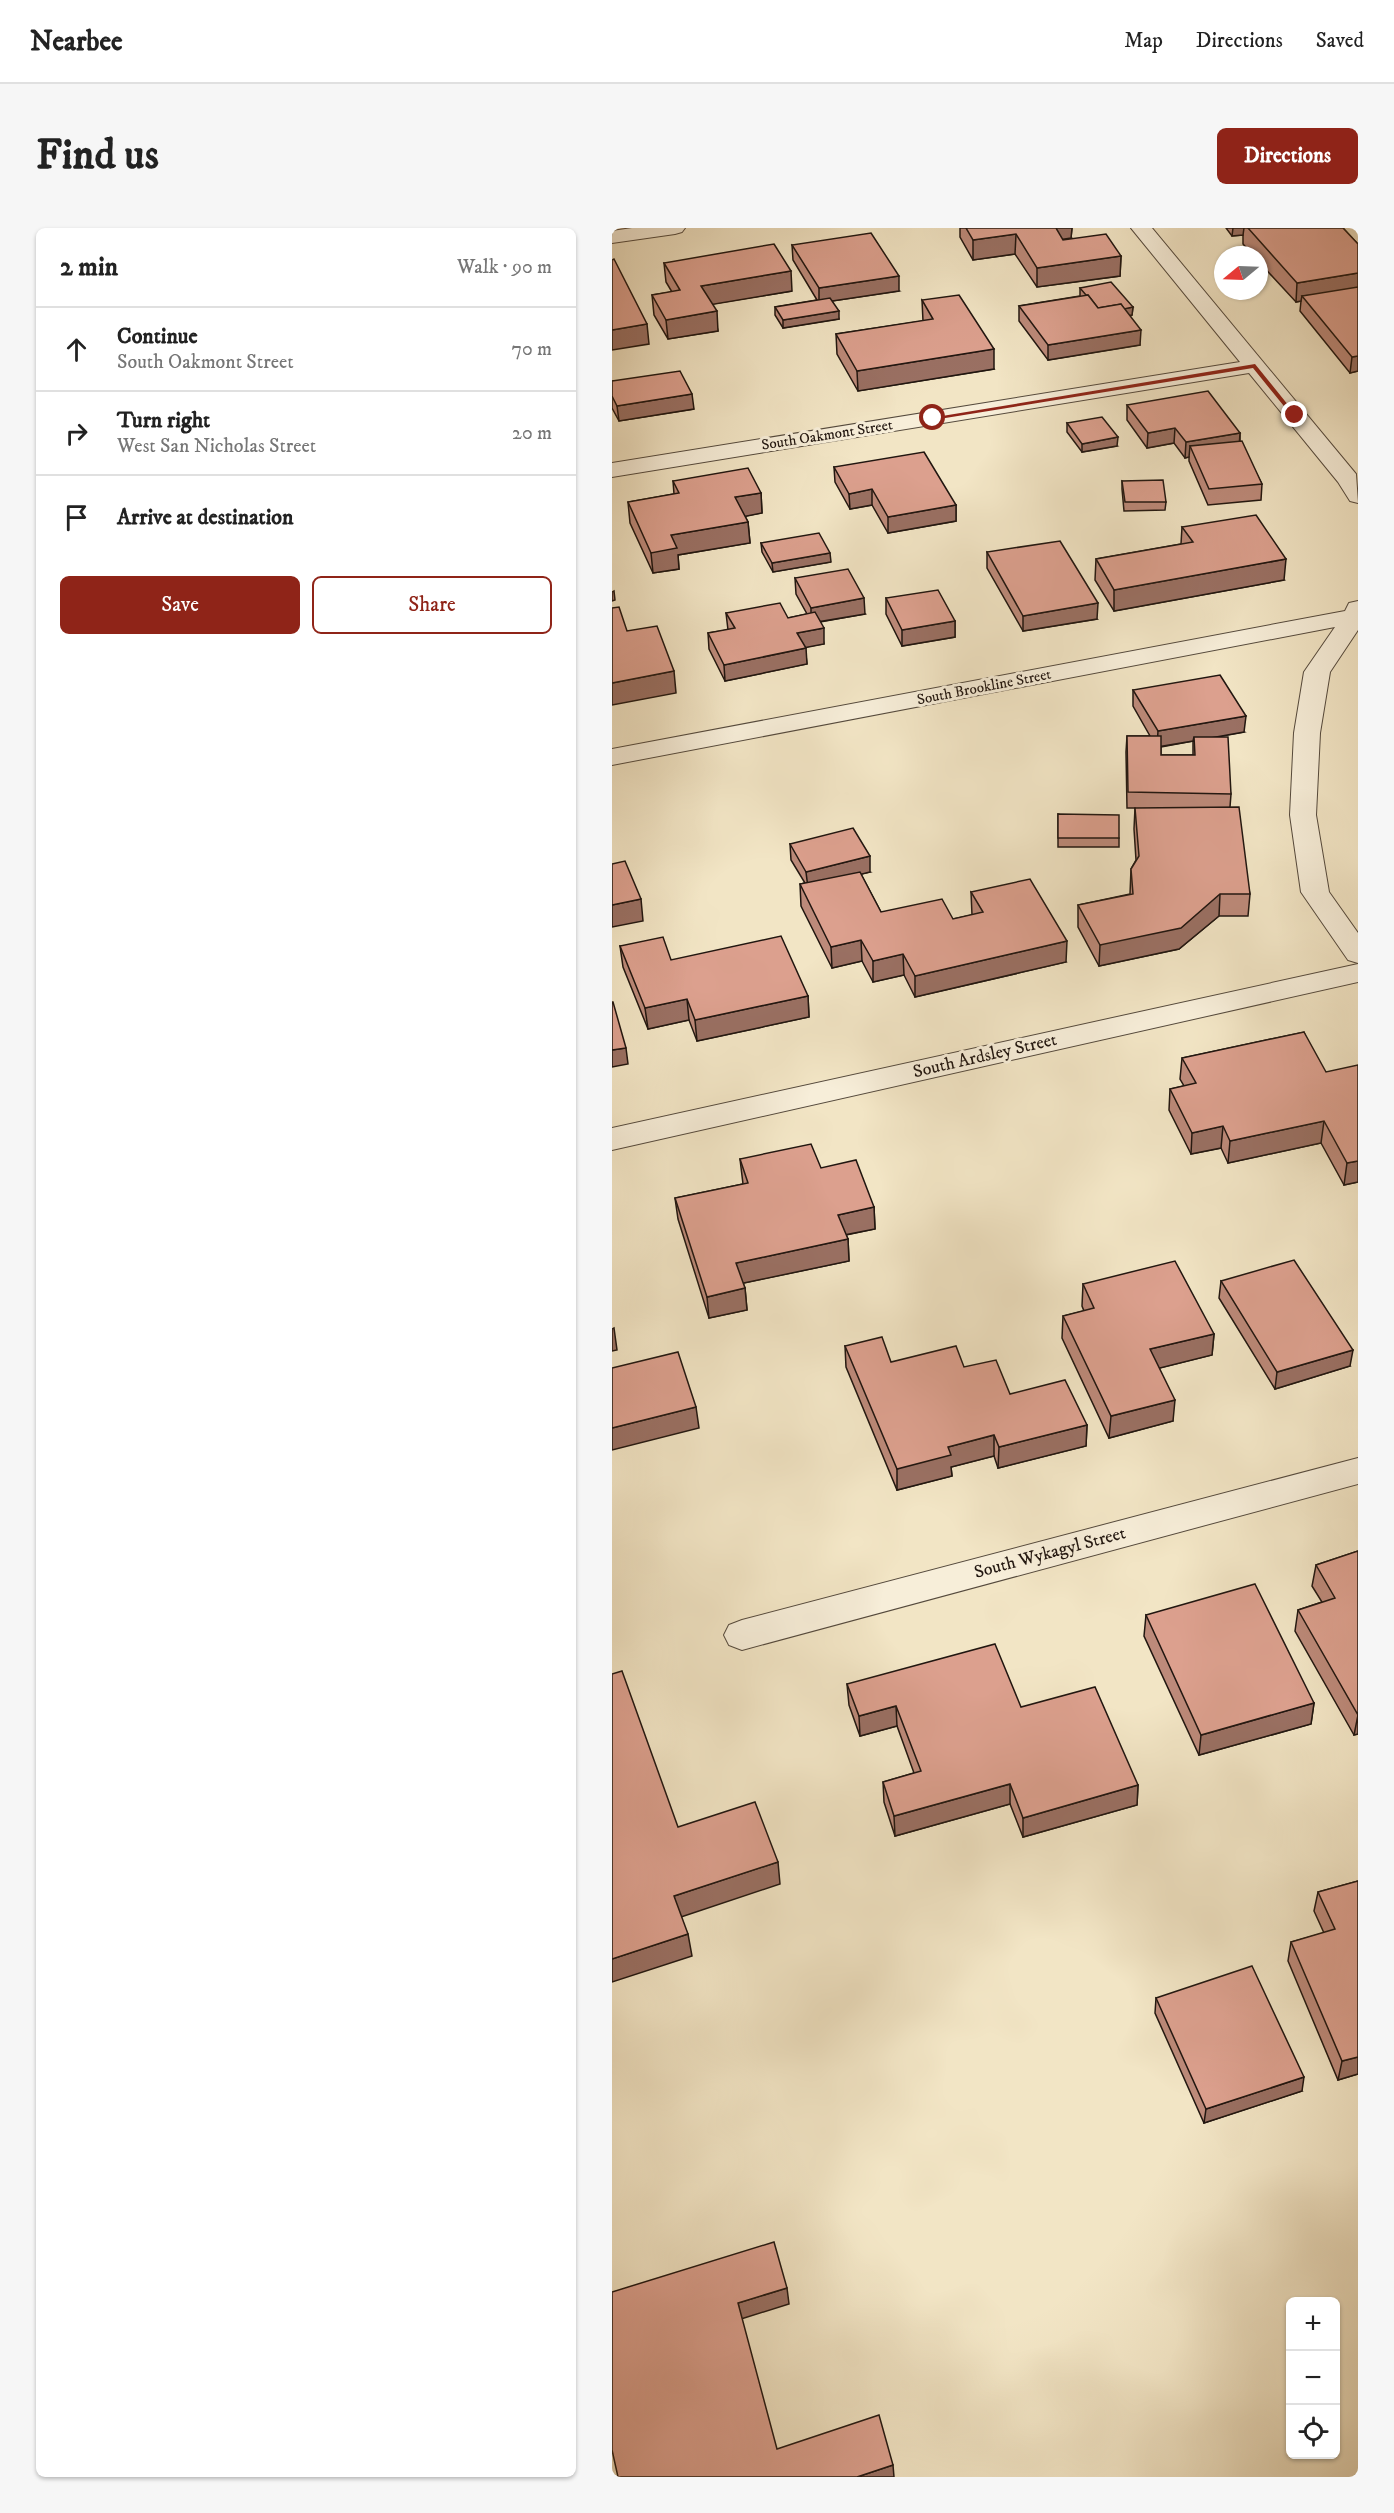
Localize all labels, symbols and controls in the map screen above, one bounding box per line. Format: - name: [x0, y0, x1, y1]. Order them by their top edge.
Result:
- text: Nearbee: [30, 24, 123, 59]
- text: Map: [1124, 28, 1163, 54]
- text: Directions: [1196, 28, 1283, 54]
- text: Saved: [1316, 28, 1364, 54]
- button: Directions: [1217, 128, 1358, 184]
- text: Find us: [36, 130, 159, 182]
- north arrow: [1214, 246, 1268, 300]
- text: 2 min: [60, 251, 118, 284]
- text: Walk · 90 m: [457, 255, 552, 280]
- text: Continue: [117, 323, 198, 350]
- icon: ahead: [60, 333, 93, 366]
- text: 70 m: [511, 337, 552, 362]
- text: South Oakmont Street: [117, 350, 294, 375]
- route end: [1281, 401, 1307, 427]
- route start: [919, 404, 945, 430]
- text: Turn right: [117, 407, 210, 434]
- street label: South Oakmont Street: [760, 415, 894, 455]
- icon: right: [60, 417, 93, 450]
- text: 20 m: [512, 421, 552, 446]
- text: West San Nicholas Street: [117, 434, 316, 459]
- icon: arrive: [60, 501, 93, 534]
- text: Arrive at destination: [117, 504, 294, 531]
- button: Save: [60, 576, 300, 634]
- button: Share: [312, 576, 552, 634]
- street label: South Brookline Street: [915, 665, 1053, 709]
- street label: South Ardsley Street: [911, 1029, 1059, 1083]
- street label: South Wykagyl Street: [972, 1522, 1128, 1584]
- map controls: [1286, 2297, 1340, 2459]
- button: +: [1286, 2297, 1340, 2351]
- button: −: [1286, 2351, 1340, 2405]
- button: locate: [1286, 2405, 1340, 2459]

